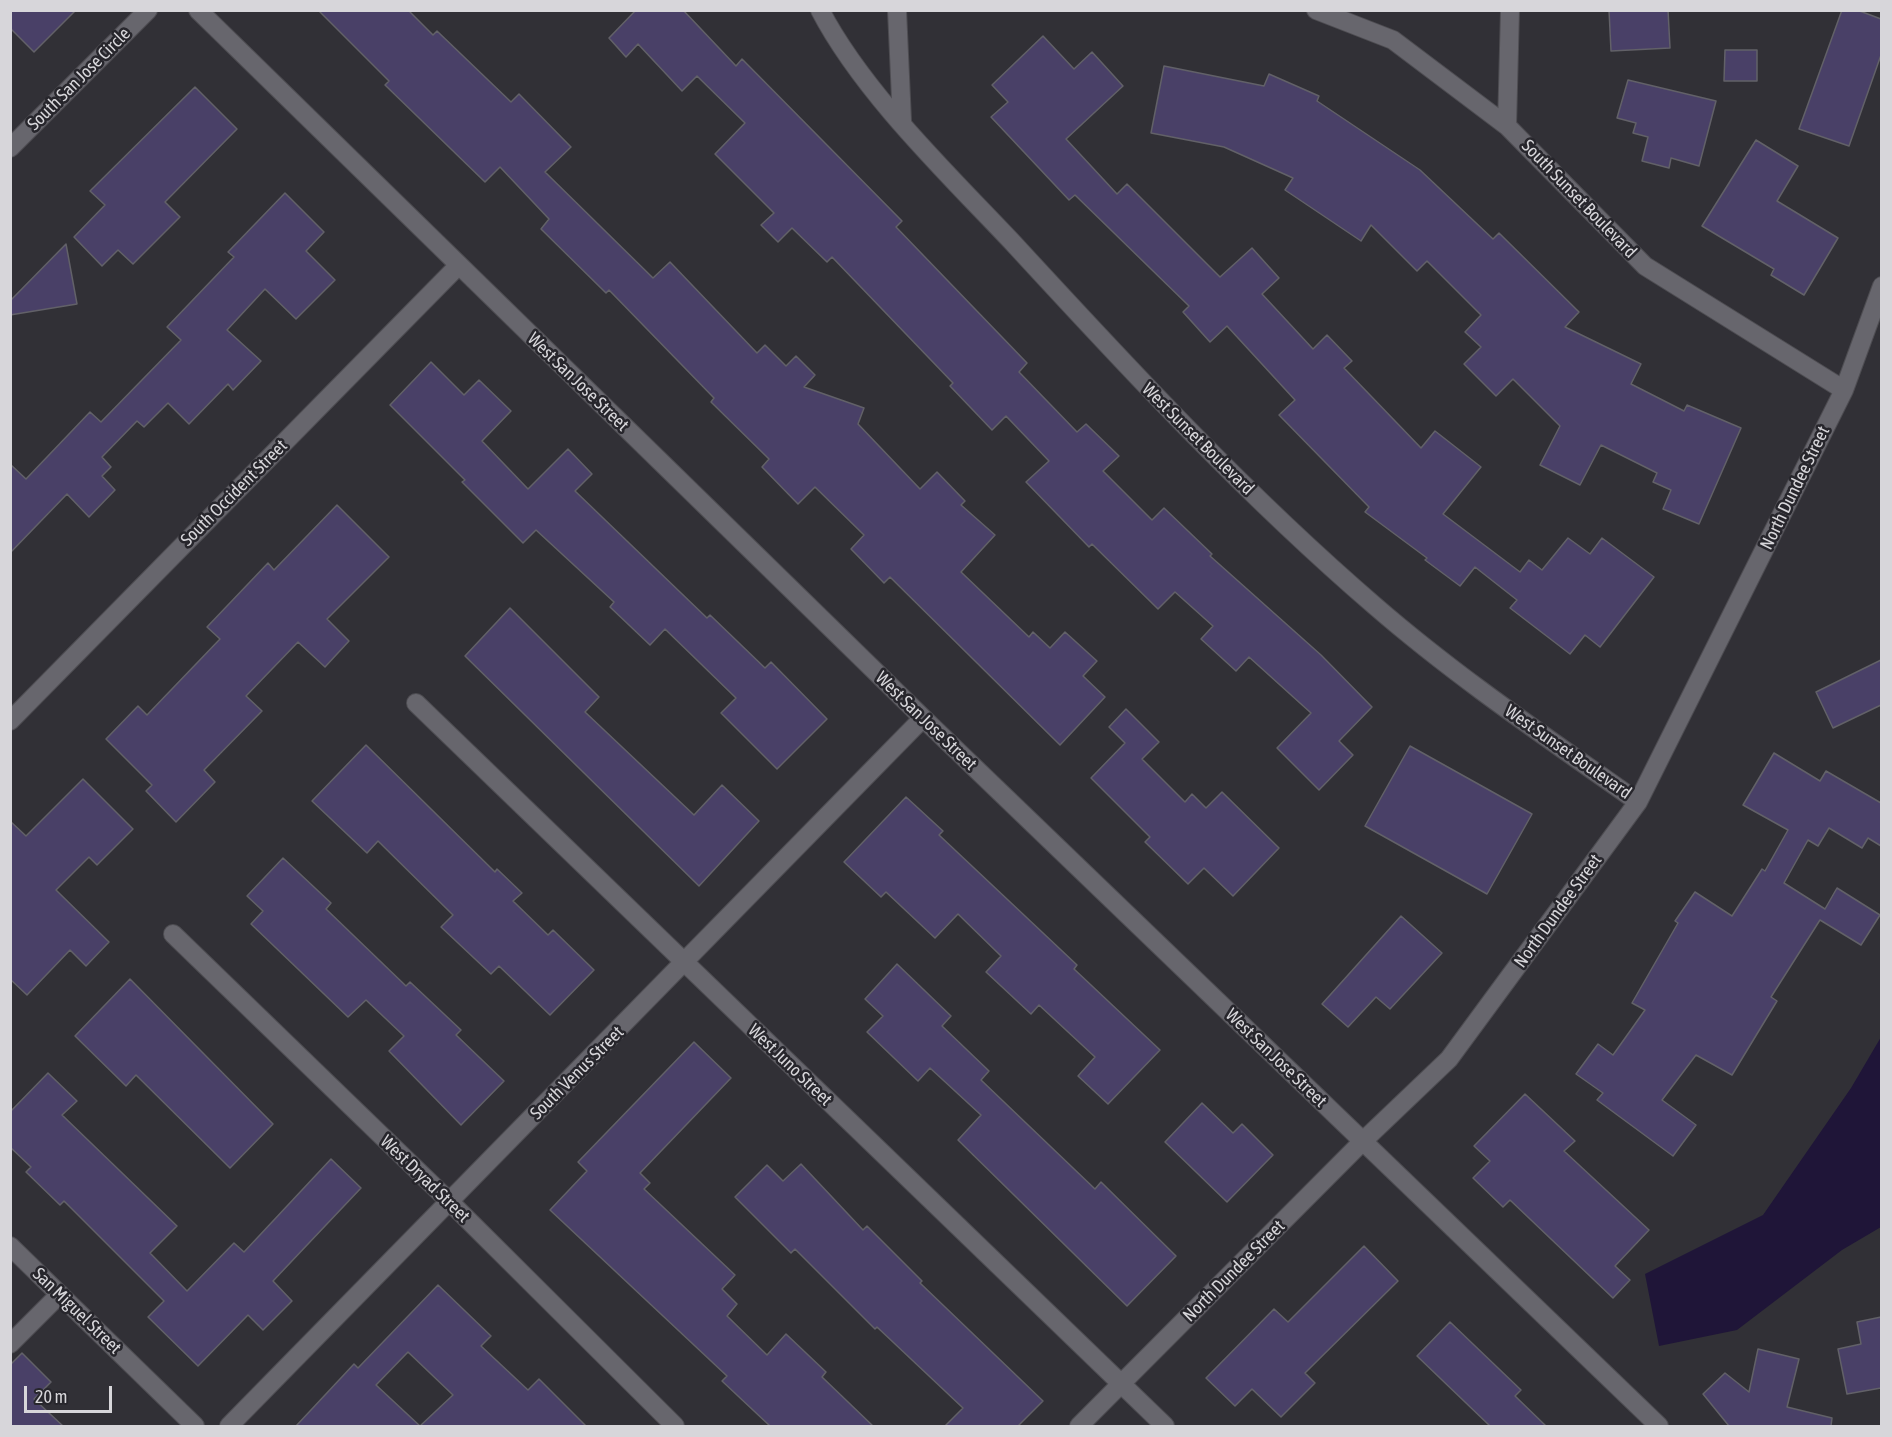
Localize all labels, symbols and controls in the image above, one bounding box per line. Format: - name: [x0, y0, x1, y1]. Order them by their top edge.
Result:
- street label: South San Jose Circle: [23, 23, 135, 135]
- street label: South Sunset Boulevard: [1517, 135, 1641, 263]
- street label: West San Jose Street: [523, 328, 633, 436]
- street label: West Sunset Boulevard: [1137, 378, 1259, 500]
- street label: North Dundee Street: [1756, 423, 1834, 553]
- street label: South Occident Street: [176, 435, 292, 551]
- street label: West San Jose Street: [871, 667, 981, 775]
- street label: West Sunset Boulevard: [1501, 700, 1635, 804]
- street label: North Dundee Street: [1510, 850, 1606, 972]
- street label: West San Jose Street: [1221, 1004, 1331, 1112]
- street label: West Juno Street: [744, 1020, 836, 1110]
- street label: South Venus Street: [526, 1022, 628, 1124]
- street label: West Dryad Street: [376, 1131, 474, 1227]
- street label: North Dundee Street: [1179, 1216, 1289, 1326]
- street label: San Miguel Street: [28, 1263, 126, 1359]
- scale bar: [27, 1374, 116, 1412]
- text: 20 m: [35, 1386, 67, 1407]

